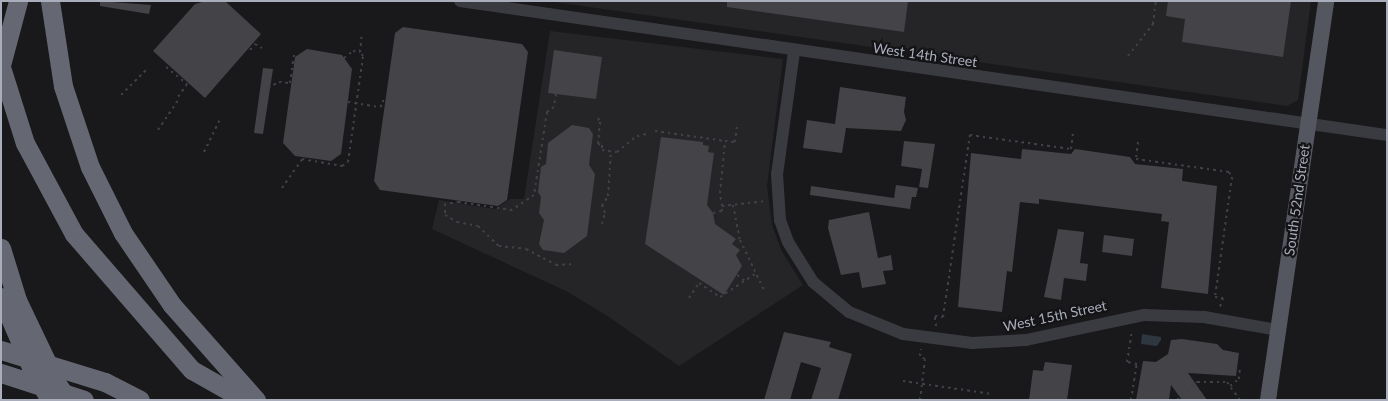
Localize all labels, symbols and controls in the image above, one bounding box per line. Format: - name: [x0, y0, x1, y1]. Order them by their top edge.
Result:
- street label: West 14th Street: [872, 39, 978, 71]
- street label: South 52nd Street: [1281, 143, 1313, 257]
- street label: West 15th Street: [1002, 297, 1108, 335]

